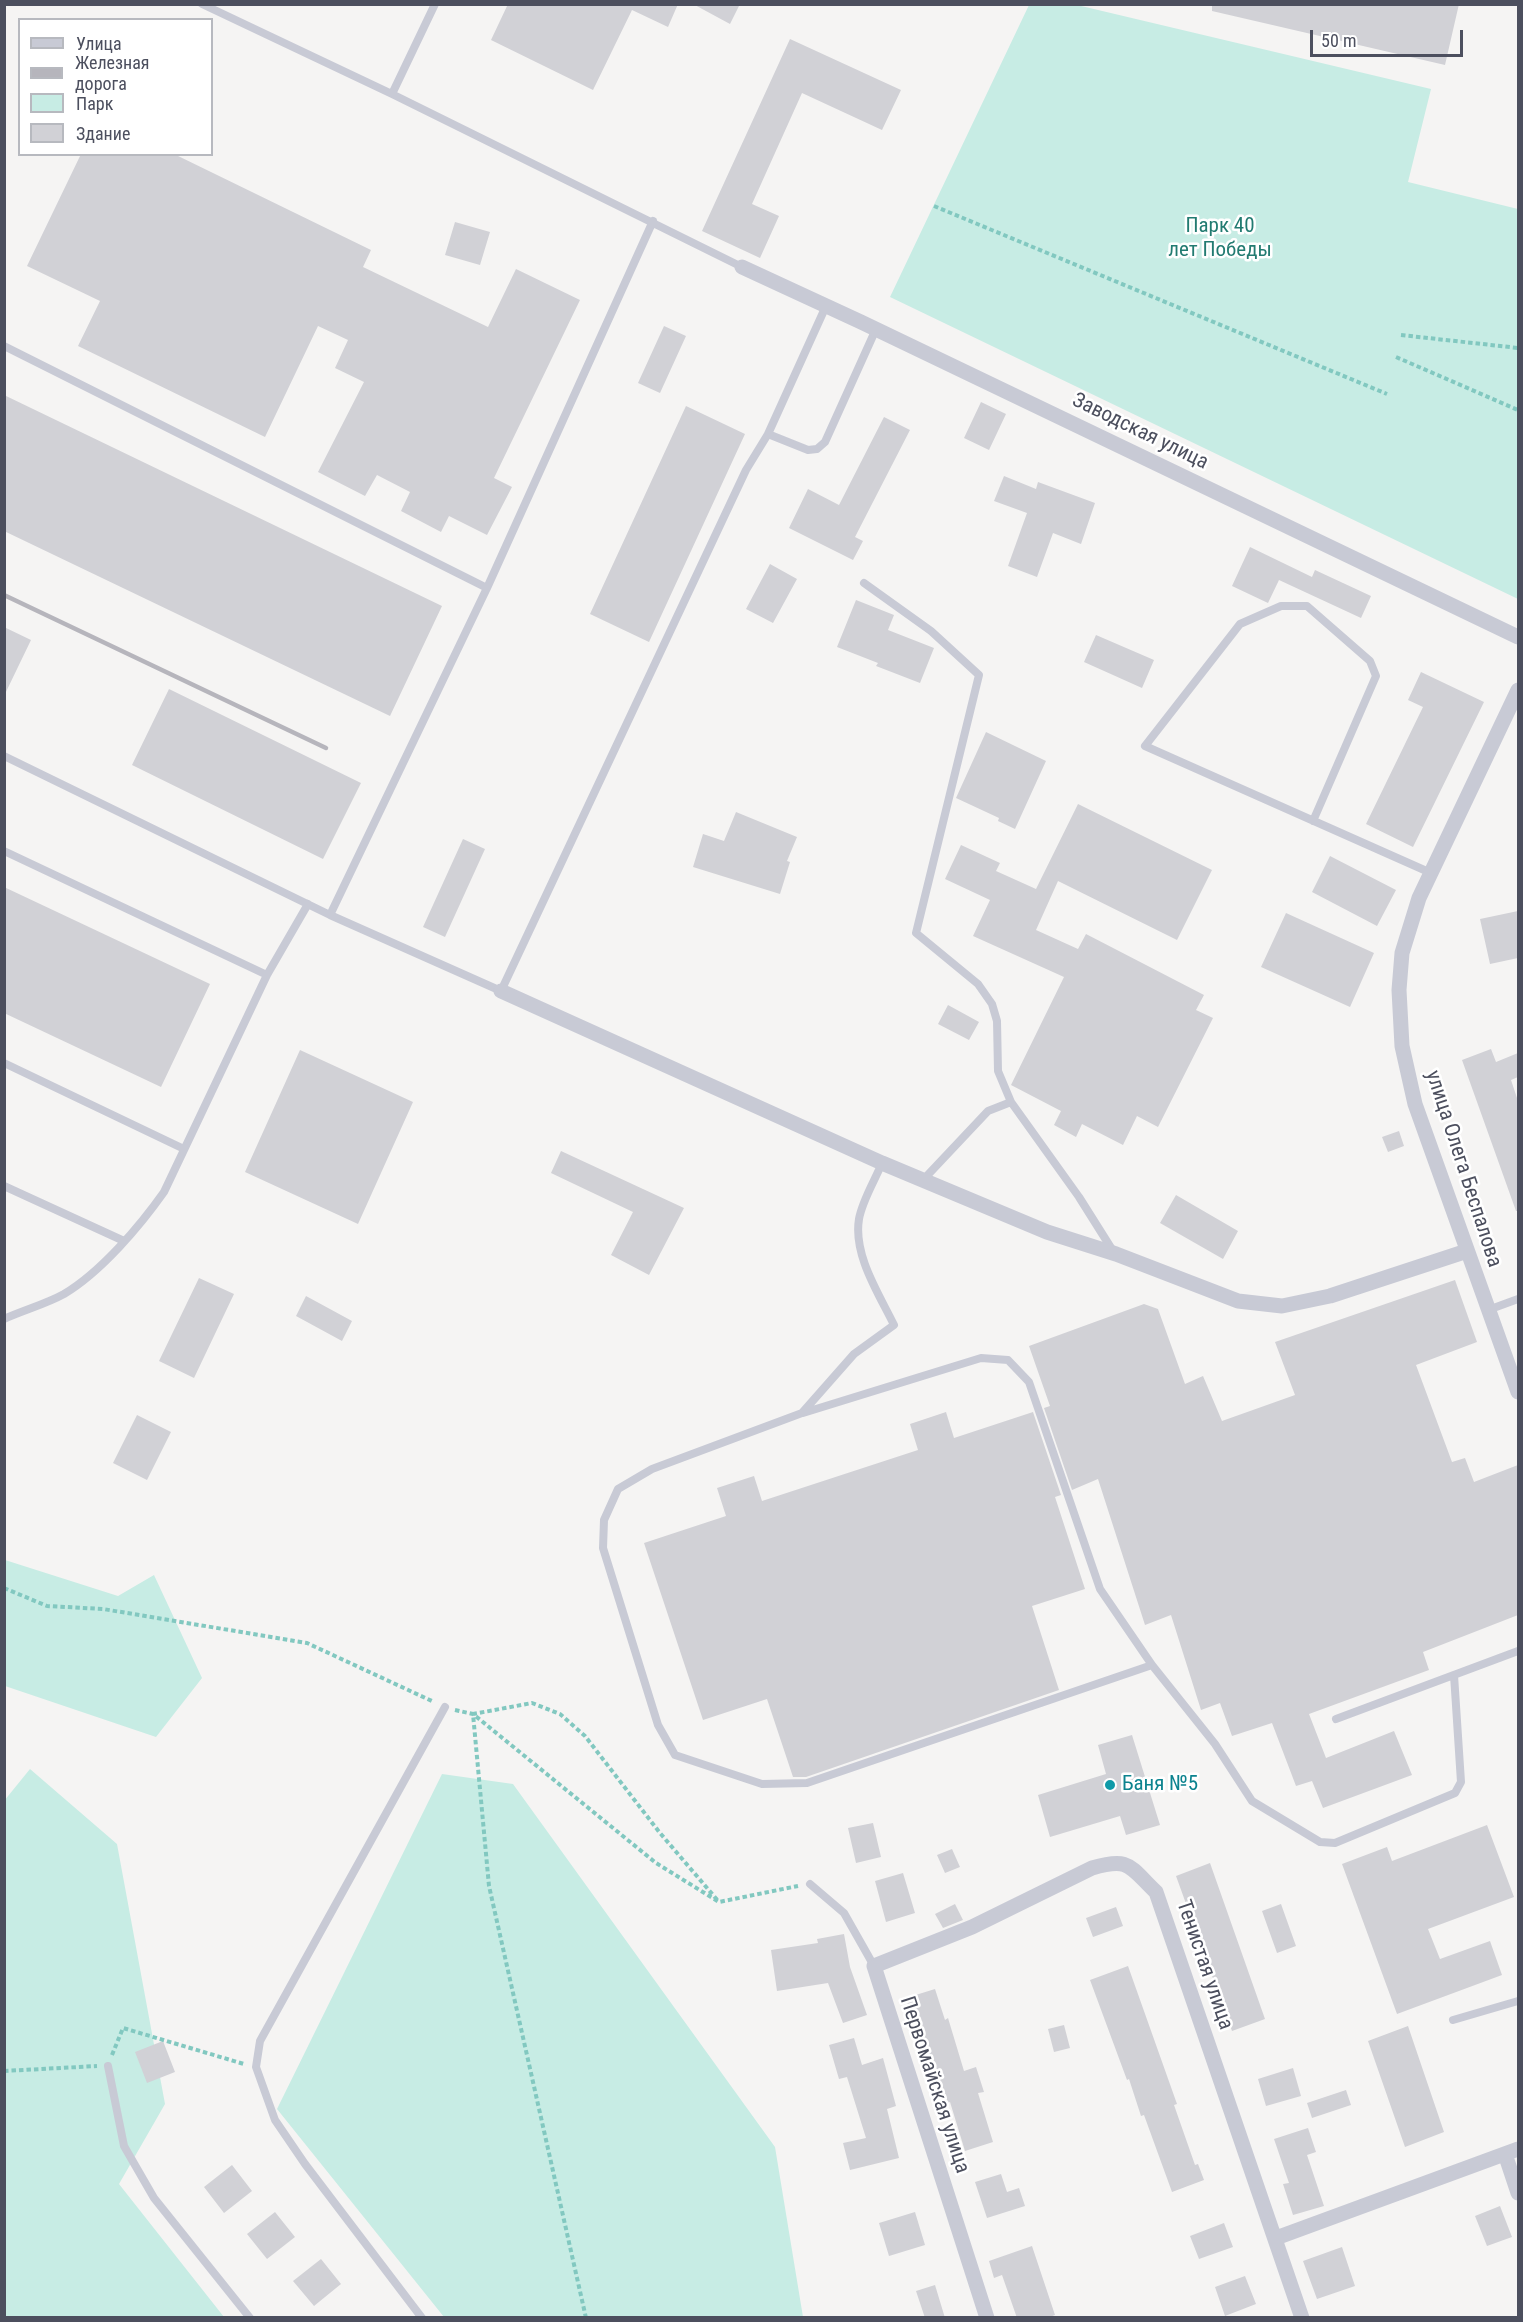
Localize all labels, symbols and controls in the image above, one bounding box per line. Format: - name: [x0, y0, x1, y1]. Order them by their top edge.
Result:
- legend: [18, 18, 213, 156]
- scale bar: [1313, 18, 1466, 56]
- text: 50 m: [1321, 30, 1356, 51]
- text: Улица: [76, 33, 122, 54]
- text: Железная дорога: [75, 52, 150, 94]
- text: Парк: [76, 93, 113, 114]
- text: Здание: [76, 123, 130, 144]
- park label: Парк 40 лет Победы: [1168, 214, 1272, 264]
- street label: Заводская улица: [1068, 388, 1212, 476]
- street label: улица Олега Беспалова: [1419, 1068, 1507, 1270]
- place label: Баня №5: [1122, 1772, 1198, 1798]
- marker: Баня №5: [1103, 1778, 1117, 1792]
- street label: Тенистая улица: [1170, 1897, 1238, 2033]
- street label: Первомайская улица: [894, 1993, 974, 2177]

